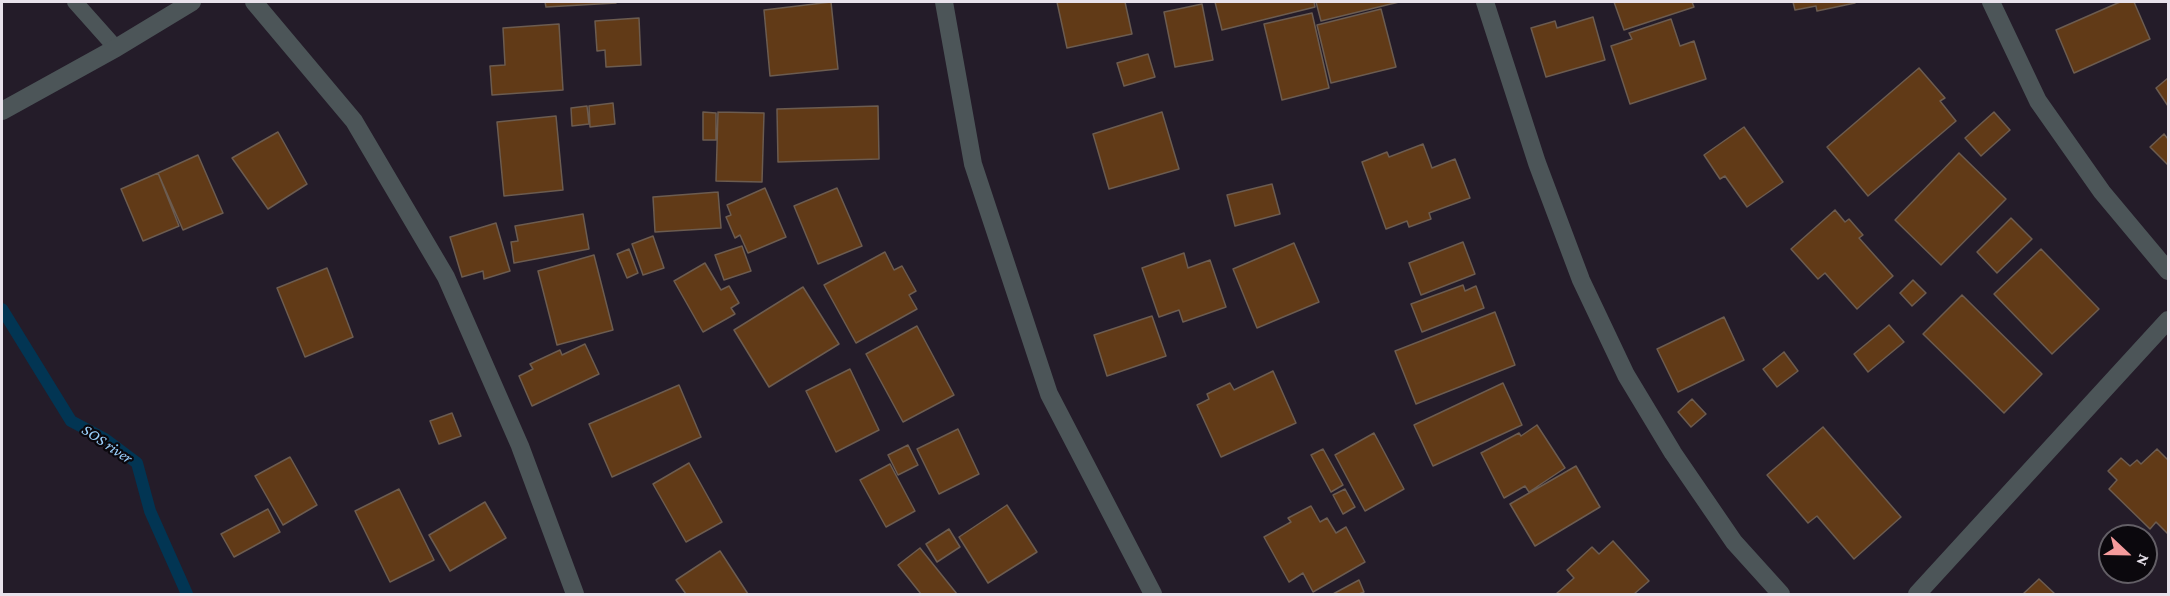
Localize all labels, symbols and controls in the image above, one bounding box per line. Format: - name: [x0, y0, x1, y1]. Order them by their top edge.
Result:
- water label: SOS river: [78, 420, 136, 468]
- north arrow: [2098, 524, 2158, 584]
- text: N: [2133, 552, 2153, 568]

